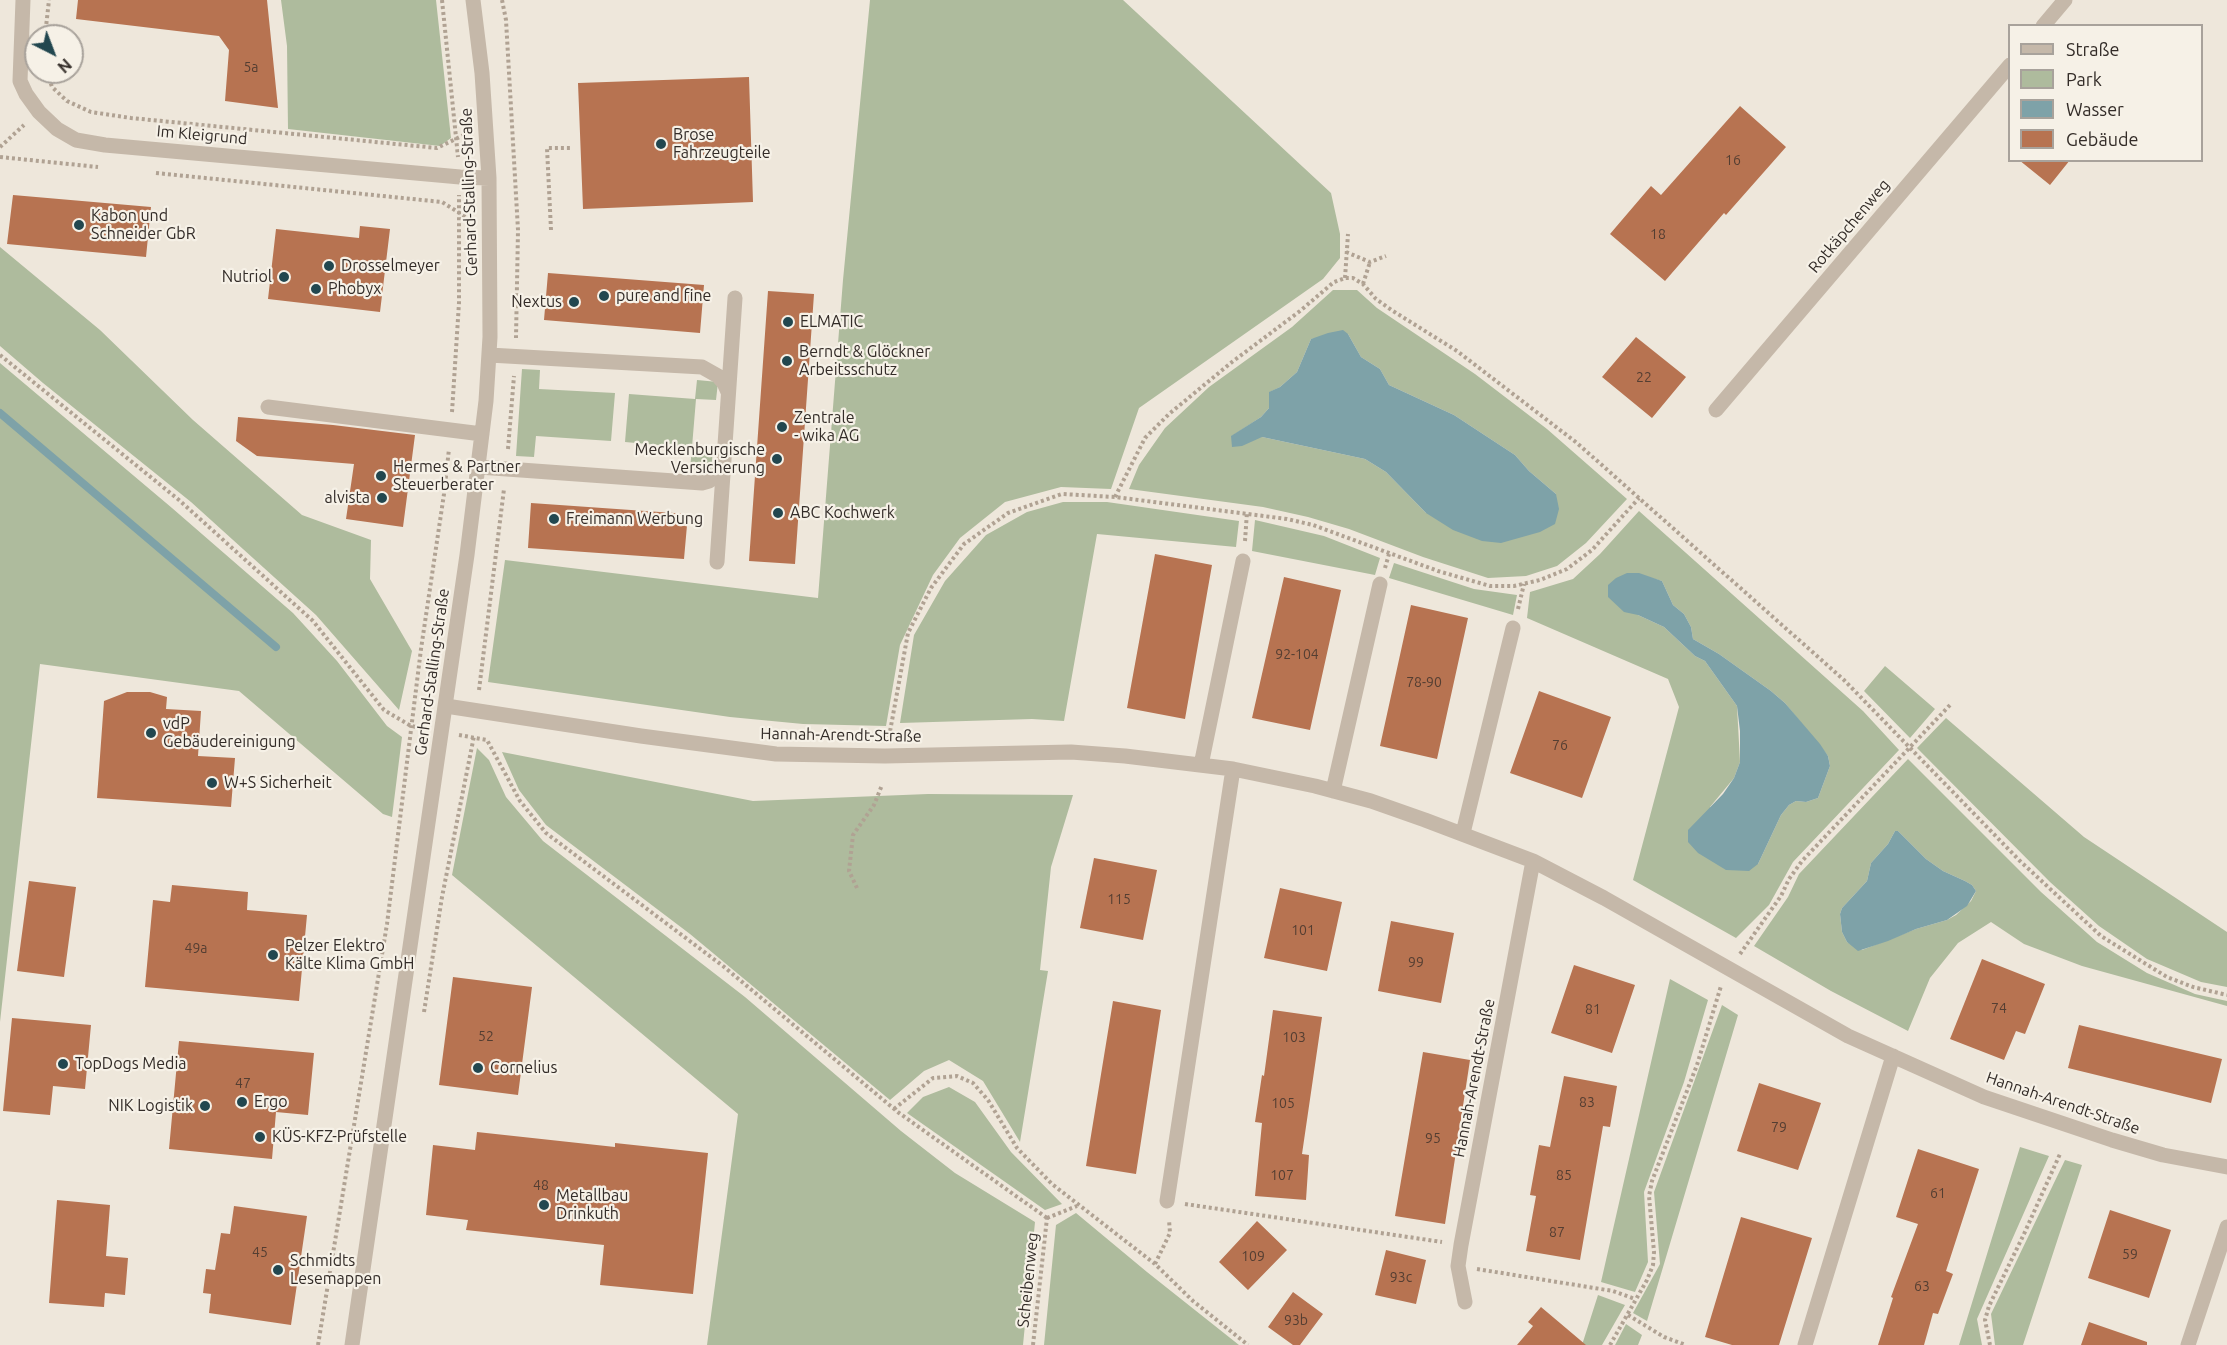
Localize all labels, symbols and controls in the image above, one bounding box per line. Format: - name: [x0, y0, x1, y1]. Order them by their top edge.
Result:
- north arrow: [24, 24, 84, 84]
- legend: [2008, 24, 2203, 162]
- text: Straße: [2066, 39, 2119, 59]
- text: N: [54, 55, 75, 77]
- house number: 5a: [243, 59, 259, 75]
- text: Park: [2066, 69, 2102, 89]
- text: Wasser: [2066, 99, 2124, 119]
- street label: Gerhard-Stalling-Straße: [456, 108, 482, 276]
- street label: Im Kleigrund: [156, 121, 248, 149]
- place label: Brose Fahrzeugteile: [673, 125, 771, 163]
- text: Gebäude: [2066, 129, 2138, 149]
- marker: Brose Fahrzeugteile: [654, 137, 668, 151]
- house number: 16: [1725, 152, 1741, 168]
- street label: Rotkäpchenweg: [1804, 175, 1894, 277]
- place label: Kabon und Schneider GbR: [91, 206, 196, 244]
- marker: Kabon und Schneider GbR: [72, 218, 86, 232]
- house number: 18: [1650, 226, 1666, 242]
- place label: Drosselmeyer: [341, 256, 440, 276]
- marker: Drosselmeyer: [322, 259, 336, 273]
- place label: Nutriol: [222, 267, 272, 287]
- marker: Nutriol: [277, 270, 291, 284]
- place label: Phobyx: [328, 279, 381, 299]
- marker: Phobyx: [309, 282, 323, 296]
- place label: pure and fine: [616, 286, 711, 306]
- marker: pure and fine: [597, 289, 611, 303]
- place label: Nextus: [511, 292, 562, 312]
- marker: Nextus: [567, 295, 581, 309]
- place label: ELMATIC: [800, 312, 863, 332]
- marker: ELMATIC: [781, 315, 795, 329]
- place label: Berndt & Glöckner Arbeitsschutz: [799, 342, 930, 380]
- marker: Berndt & Glöckner Arbeitsschutz: [780, 354, 794, 368]
- house number: 22: [1636, 369, 1652, 385]
- place label: Zentrale - wika AG: [794, 408, 859, 446]
- marker: Zentrale - wika AG: [775, 420, 789, 434]
- place label: Mecklenburgische Versicherung: [635, 440, 765, 478]
- marker: Mecklenburgische Versicherung: [770, 452, 784, 466]
- place label: Hermes & Partner Steuerberater: [393, 457, 520, 495]
- marker: Hermes & Partner Steuerberater: [374, 469, 388, 483]
- place label: alvista: [324, 488, 370, 508]
- marker: alvista: [375, 491, 389, 505]
- place label: ABC Kochwerk: [790, 503, 895, 523]
- marker: ABC Kochwerk: [771, 506, 785, 520]
- place label: Freimann Werbung: [566, 509, 703, 529]
- marker: Freimann Werbung: [547, 512, 561, 526]
- street label: Gerhard-Stalling-Straße: [411, 587, 453, 757]
- house number: 92-104: [1275, 646, 1319, 662]
- house number: 78-90: [1406, 674, 1442, 690]
- place label: vdP Gebäudereinigung: [163, 714, 296, 752]
- street label: Hannah-Arendt-Straße: [760, 724, 922, 746]
- marker: vdP Gebäudereinigung: [144, 726, 158, 740]
- house number: 76: [1552, 737, 1568, 753]
- place label: W+S Sicherheit: [224, 773, 332, 793]
- marker: W+S Sicherheit: [205, 776, 219, 790]
- house number: 115: [1107, 891, 1131, 907]
- house number: 101: [1291, 922, 1315, 938]
- place label: Pelzer Elektro Kälte Klima GmbH: [285, 936, 414, 974]
- house number: 49a: [185, 940, 207, 956]
- marker: Pelzer Elektro Kälte Klima GmbH: [266, 948, 280, 962]
- house number: 99: [1408, 954, 1424, 970]
- street label: Hannah-Arendt-Straße: [1449, 997, 1499, 1159]
- house number: 74: [1991, 1000, 2007, 1016]
- house number: 81: [1585, 1001, 1601, 1017]
- house number: 52: [478, 1028, 494, 1044]
- house number: 103: [1282, 1029, 1306, 1045]
- place label: TopDogs Media: [75, 1054, 187, 1074]
- marker: TopDogs Media: [56, 1057, 70, 1071]
- place label: Cornelius: [490, 1058, 557, 1078]
- marker: Cornelius: [471, 1061, 485, 1075]
- street label: Hannah-Arendt-Straße: [1984, 1068, 2142, 1138]
- house number: 47: [235, 1075, 251, 1091]
- place label: Ergo: [254, 1092, 288, 1112]
- house number: 83: [1579, 1094, 1595, 1110]
- marker: Ergo: [235, 1095, 249, 1109]
- house number: 105: [1271, 1095, 1295, 1111]
- place label: NIK Logistik: [108, 1096, 193, 1116]
- marker: NIK Logistik: [198, 1099, 212, 1113]
- house number: 79: [1771, 1119, 1787, 1135]
- place label: KÜS-KFZ-Prüfstelle: [272, 1127, 407, 1147]
- marker: KÜS-KFZ-Prüfstelle: [253, 1130, 267, 1144]
- house number: 95: [1425, 1130, 1441, 1146]
- house number: 107: [1270, 1167, 1294, 1183]
- house number: 85: [1556, 1167, 1572, 1183]
- house number: 48: [533, 1177, 549, 1193]
- house number: 61: [1930, 1185, 1946, 1201]
- place label: Metallbau Drinkuth: [556, 1186, 628, 1224]
- marker: Metallbau Drinkuth: [537, 1198, 551, 1212]
- house number: 87: [1549, 1224, 1565, 1240]
- street label: Scheibenweg: [1013, 1232, 1043, 1328]
- house number: 45: [252, 1244, 268, 1260]
- house number: 59: [2122, 1246, 2138, 1262]
- house number: 109: [1241, 1248, 1265, 1264]
- place label: Schmidts Lesemappen: [290, 1251, 381, 1289]
- marker: Schmidts Lesemappen: [271, 1263, 285, 1277]
- house number: 93c: [1390, 1269, 1412, 1285]
- house number: 63: [1914, 1278, 1930, 1294]
- house number: 93b: [1284, 1312, 1308, 1328]

